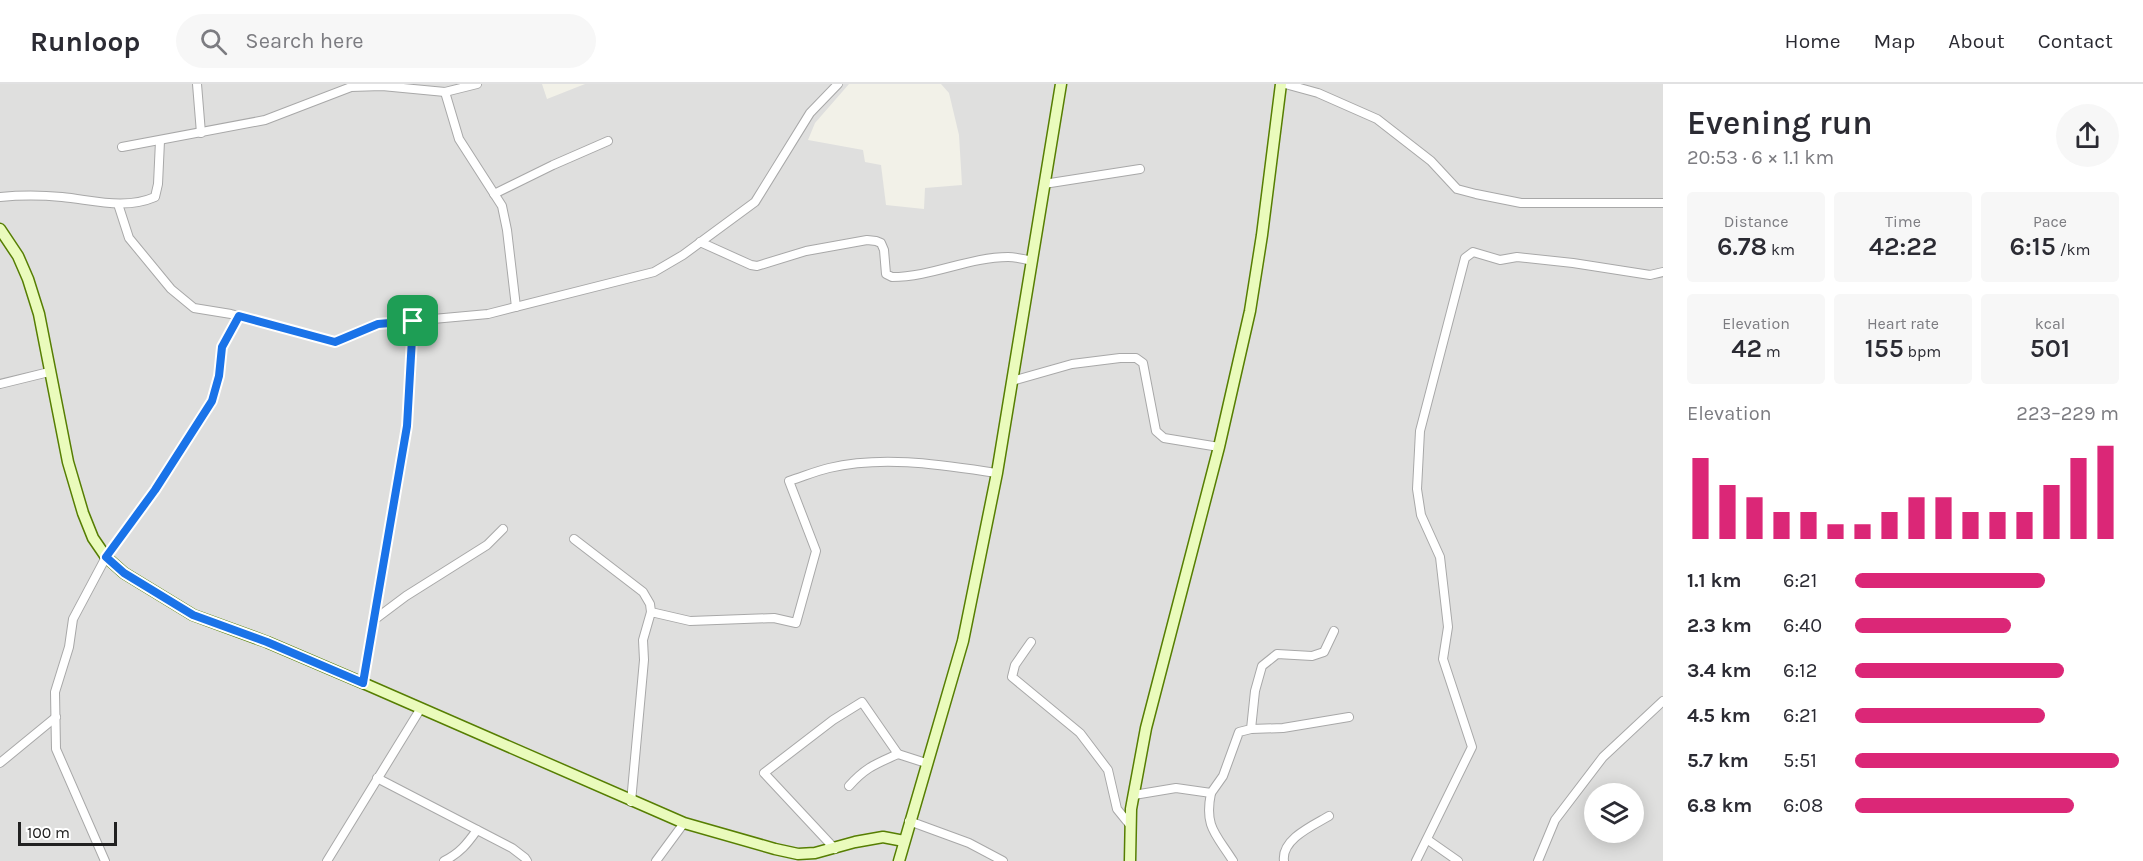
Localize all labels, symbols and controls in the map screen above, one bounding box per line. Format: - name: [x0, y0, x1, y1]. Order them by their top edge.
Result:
- search box: [176, 14, 596, 68]
- text: Runloop: [30, 25, 140, 58]
- icon: search: [197, 25, 230, 58]
- text: Search here: [245, 28, 364, 54]
- text: Home: [1785, 29, 1841, 53]
- text: Map: [1874, 29, 1915, 53]
- text: About: [1948, 29, 2005, 53]
- text: Contact: [2038, 29, 2113, 53]
- text: Evening run: [1687, 104, 1873, 142]
- button: share: [2056, 104, 2119, 167]
- text: 20:53 · 6 × 1.1 km: [1687, 146, 1834, 169]
- text: Distance: [1724, 212, 1788, 231]
- text: Time: [1885, 212, 1921, 231]
- text: Pace: [2033, 212, 2067, 231]
- text: 6.78: [1717, 231, 1767, 262]
- text: 42:22: [1869, 231, 1937, 262]
- text: 6:15: [2009, 231, 2056, 262]
- text: km: [1767, 240, 1795, 259]
- text: /km: [2056, 240, 2091, 259]
- pin: [387, 295, 438, 346]
- icon: arrive: [396, 304, 429, 337]
- text: Elevation: [1722, 314, 1790, 333]
- text: Heart rate: [1867, 314, 1939, 333]
- text: kcal: [2035, 314, 2065, 333]
- text: 42: [1731, 333, 1762, 364]
- text: 155: [1865, 333, 1904, 364]
- text: 501: [2030, 333, 2070, 364]
- text: m: [1762, 342, 1781, 361]
- text: bpm: [1904, 342, 1941, 361]
- text: Elevation: [1687, 402, 1772, 425]
- text: 223–229 m: [2016, 402, 2119, 425]
- text: 1.1 km: [1687, 569, 1741, 592]
- text: 6:21: [1783, 569, 1817, 592]
- text: 2.3 km: [1687, 614, 1752, 637]
- text: 6:40: [1783, 614, 1822, 637]
- text: 3.4 km: [1687, 659, 1752, 682]
- text: 6:12: [1783, 659, 1817, 682]
- text: 4.5 km: [1687, 704, 1751, 727]
- text: 6:21: [1783, 704, 1817, 727]
- text: 5.7 km: [1687, 749, 1749, 772]
- text: 5:51: [1783, 749, 1817, 772]
- map controls: [1584, 783, 1644, 843]
- button: layers: [1584, 783, 1644, 843]
- text: 6.8 km: [1687, 794, 1752, 817]
- text: 6:08: [1783, 794, 1823, 817]
- scale bar: [18, 819, 117, 846]
- text: 100 m: [27, 823, 70, 842]

